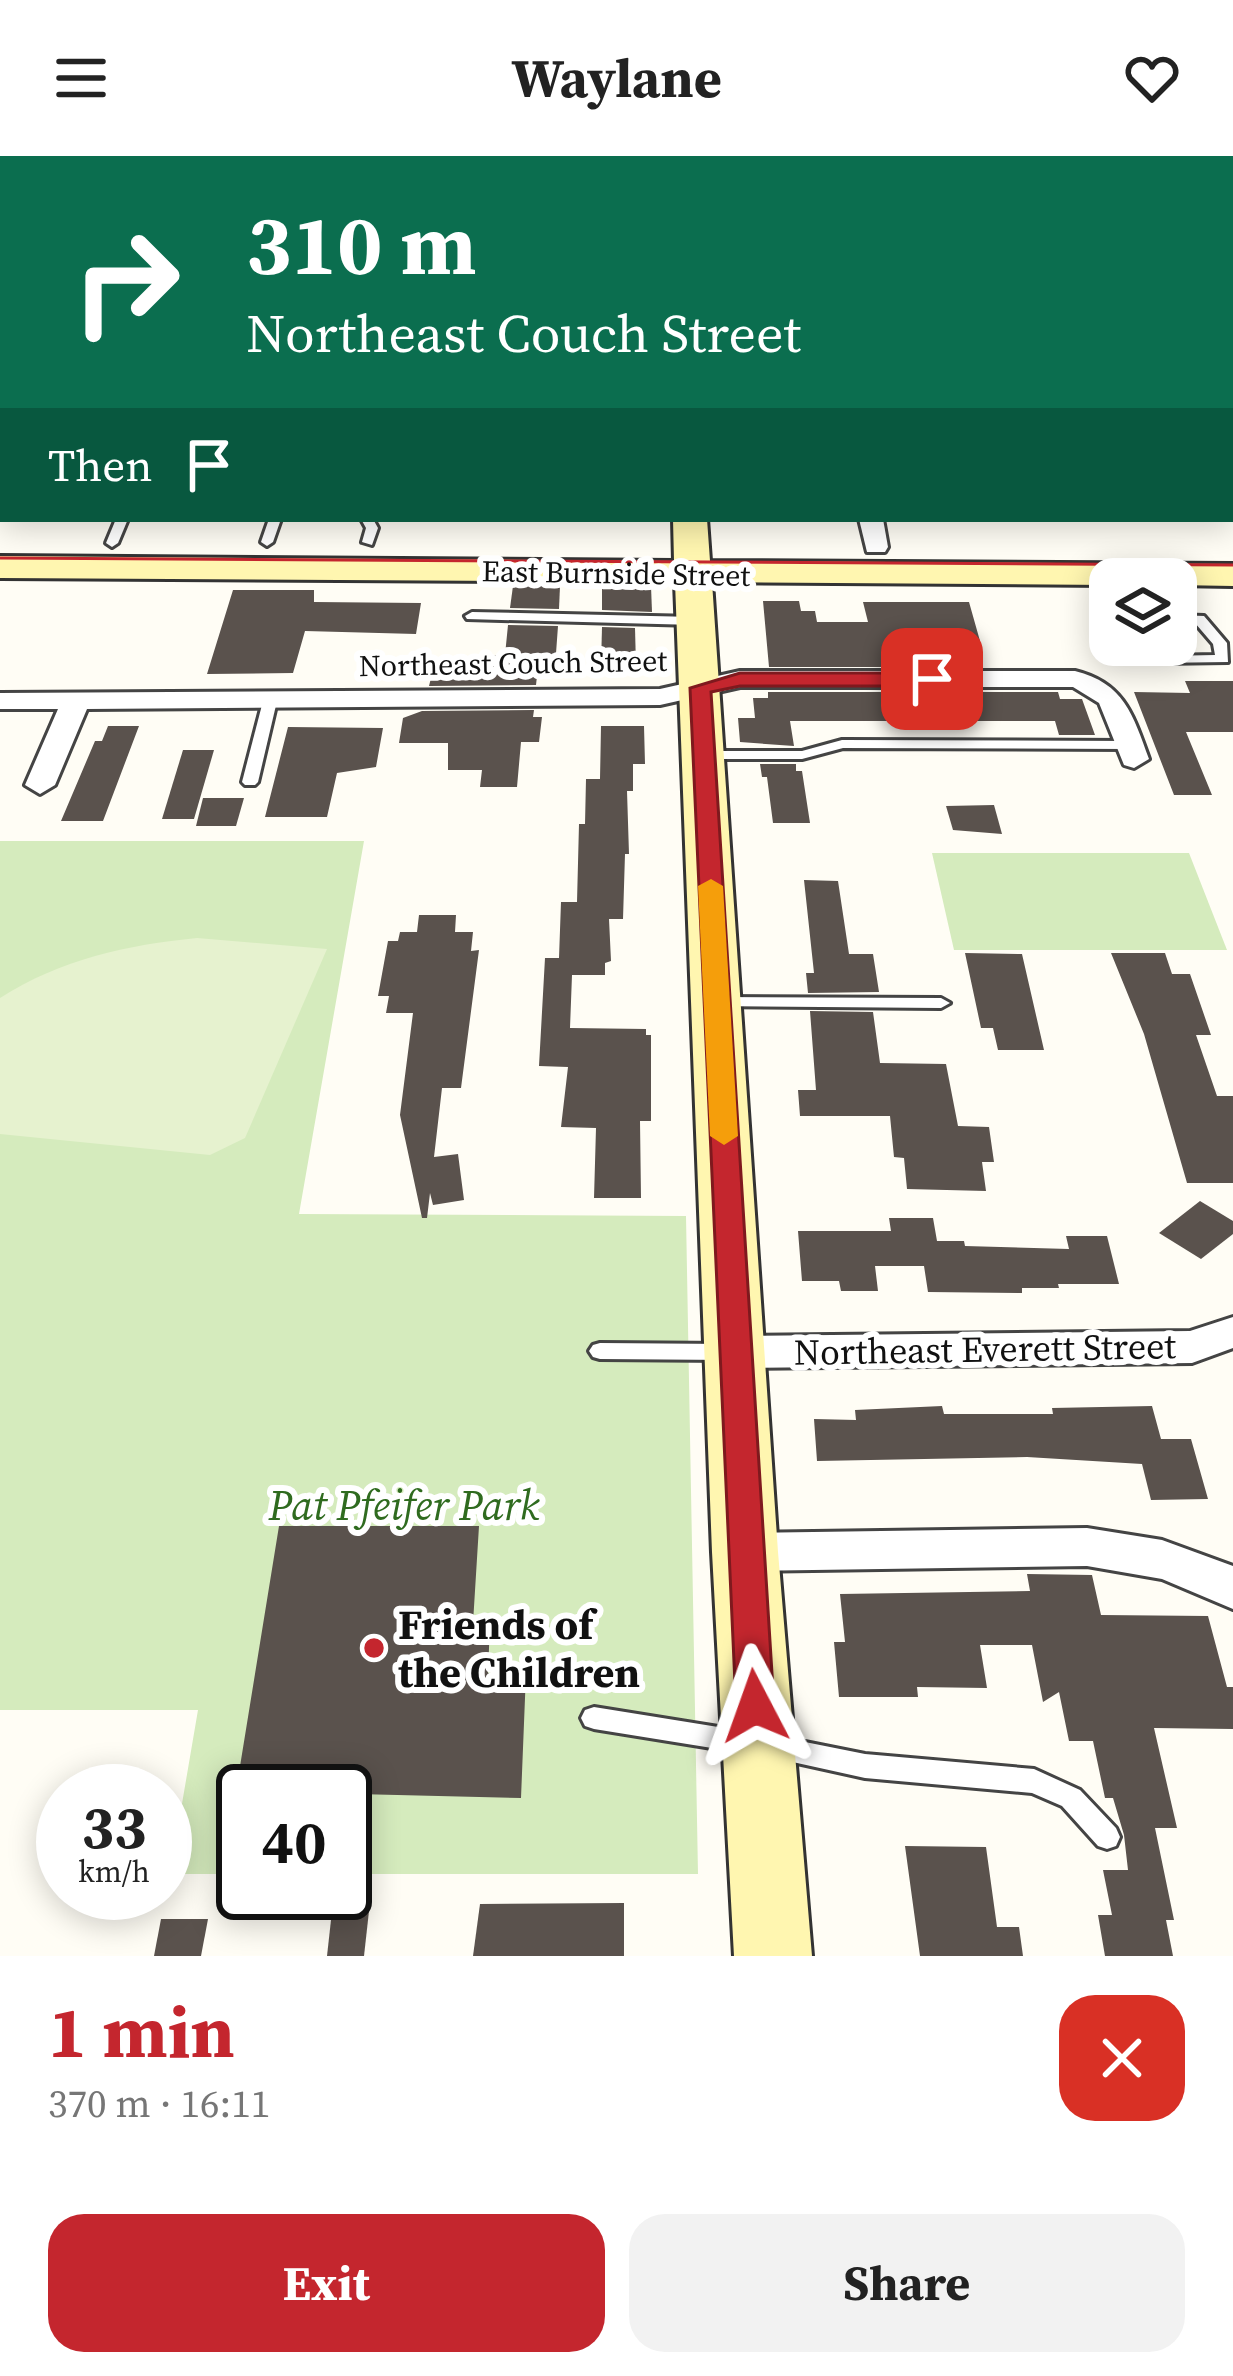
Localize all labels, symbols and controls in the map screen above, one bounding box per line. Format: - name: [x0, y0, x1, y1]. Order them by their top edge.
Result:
- text: Waylane: [511, 41, 722, 115]
- icon: menu: [48, 45, 114, 111]
- icon: heart: [1119, 45, 1185, 111]
- text: 310 m: [246, 187, 477, 302]
- icon: right: [48, 204, 204, 360]
- text: Northeast Couch Street: [246, 296, 801, 370]
- icon: arrive: [176, 432, 242, 498]
- text: Then: [48, 434, 152, 496]
- street label: East Burnside Street: [481, 550, 751, 596]
- map controls: [1089, 558, 1197, 666]
- button: layers: [1089, 558, 1197, 666]
- pin: [881, 628, 983, 730]
- street label: Northeast Couch Street: [358, 640, 668, 686]
- icon: arrive: [899, 646, 965, 712]
- street label: Northeast Everett Street: [793, 1321, 1177, 1377]
- park label: Pat Pfeifer Park: [267, 1476, 540, 1534]
- place label: Friends of the Children: [398, 1595, 640, 1701]
- marker: Friends of the Children: [361, 1635, 387, 1661]
- position arrow: [692, 1643, 818, 1769]
- speed limit sign: 40: [216, 1764, 372, 1920]
- text: 33: [81, 1786, 147, 1868]
- text: km/h: [78, 1851, 150, 1892]
- text: 1 min: [48, 1982, 235, 2081]
- button: close: [1059, 1995, 1185, 2121]
- text: 370 m · 16:11: [48, 2077, 270, 2130]
- button: Exit: [48, 2214, 605, 2352]
- button: Share: [629, 2214, 1185, 2352]

